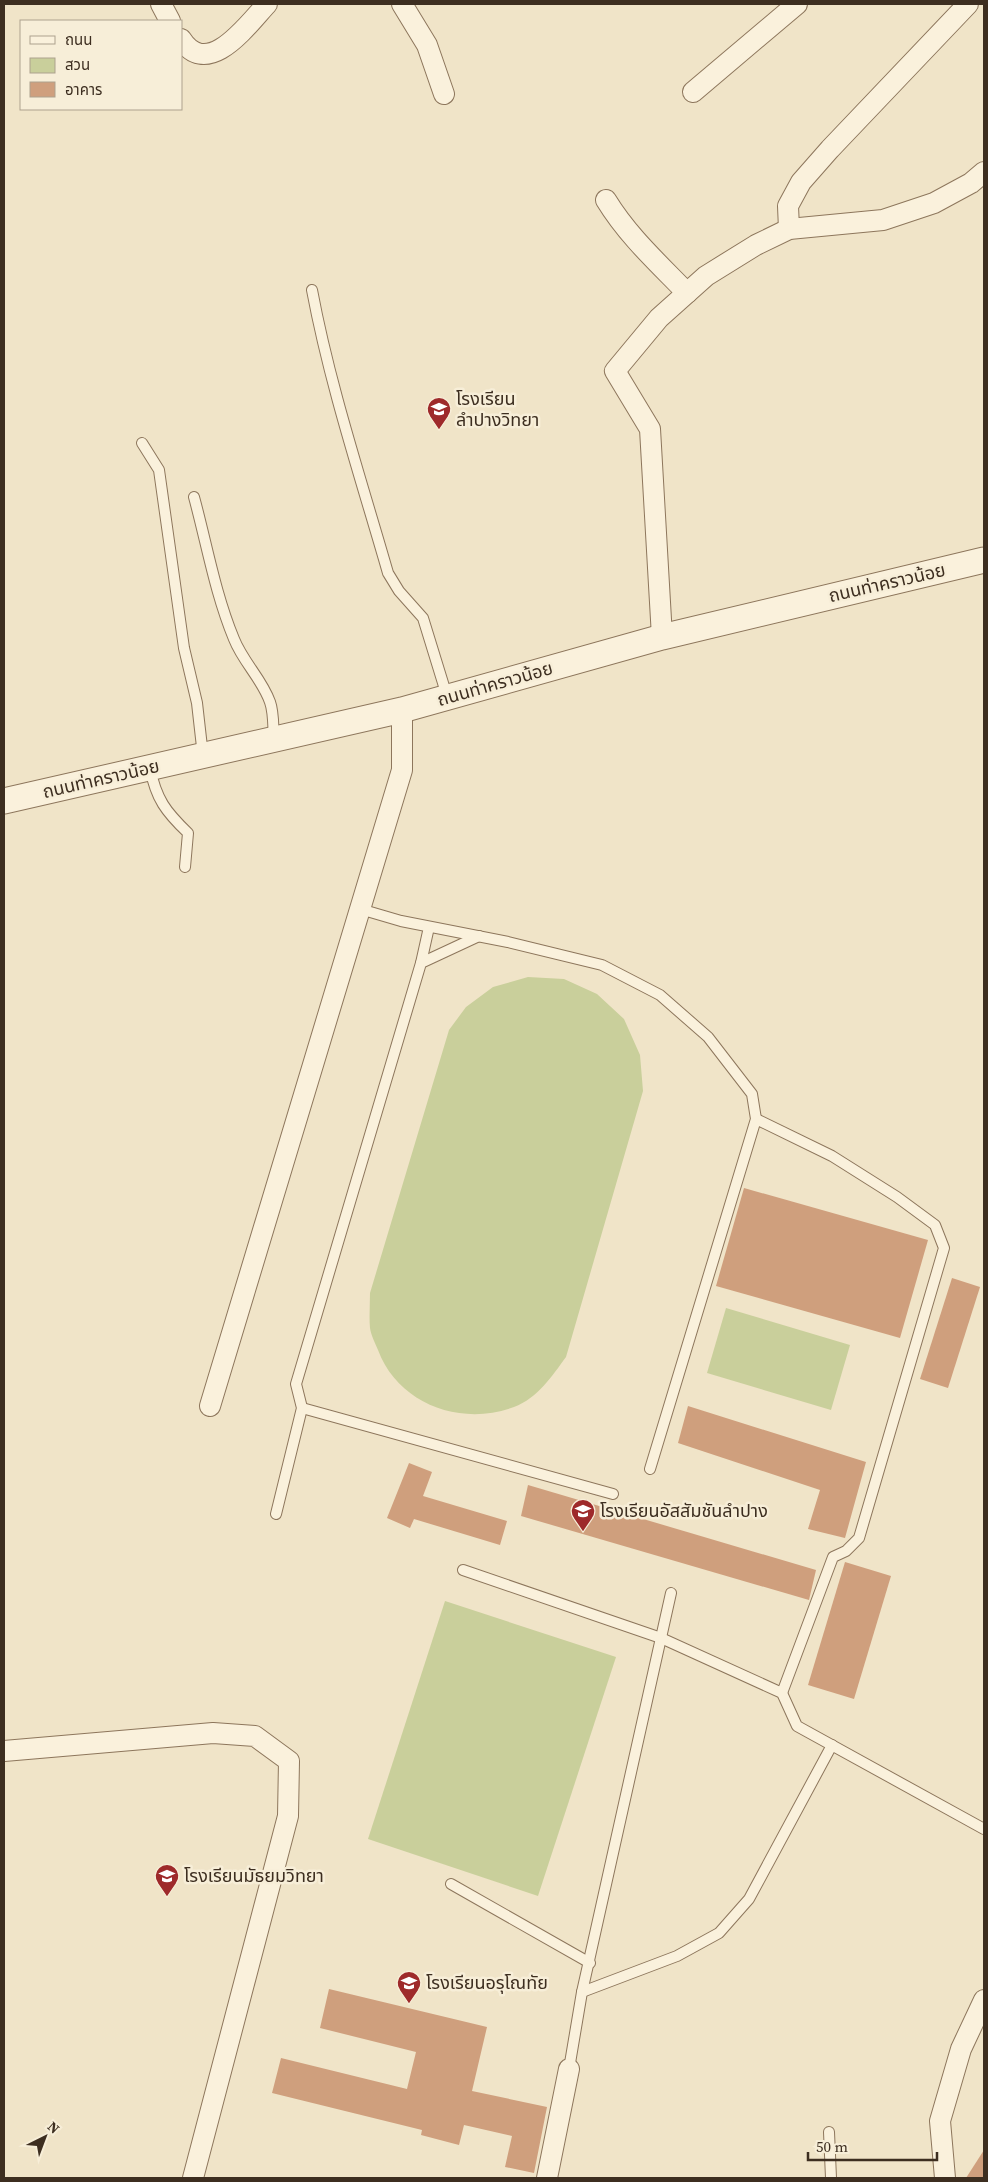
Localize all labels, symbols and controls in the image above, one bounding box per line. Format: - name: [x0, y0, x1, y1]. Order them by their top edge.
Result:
- legend: [20, 20, 182, 110]
- text: ถนน: [65, 29, 92, 50]
- text: สวน: [65, 54, 90, 75]
- text: อาคาร: [65, 79, 102, 100]
- place label: โรงเรียน ลำปางวิทยา: [456, 386, 539, 432]
- school or university icon: โรงเรียน ลำปางวิทยา: [426, 396, 452, 430]
- street label: ถนนท่าคราวน้อย: [826, 557, 948, 608]
- street label: ถนนท่าคราวน้อย: [434, 655, 556, 712]
- street label: ถนนท่าคราวน้อย: [40, 753, 162, 804]
- school or university icon: โรงเรียนอัสสัมชันลำปาง: [570, 1498, 596, 1532]
- place label: โรงเรียนอัสสัมชันลำปาง: [600, 1498, 768, 1523]
- school or university icon: โรงเรียนมัธยมวิทยา: [154, 1863, 180, 1897]
- place label: โรงเรียนมัธยมวิทยา: [184, 1863, 324, 1888]
- school or university icon: โรงเรียนอรุโณทัย: [396, 1970, 422, 2004]
- place label: โรงเรียนอรุโณทัย: [426, 1970, 548, 1995]
- north arrow: [20, 2112, 70, 2162]
- text: N: [43, 2116, 64, 2138]
- scale bar: [808, 2130, 937, 2162]
- text: 50 m: [816, 2136, 848, 2157]

